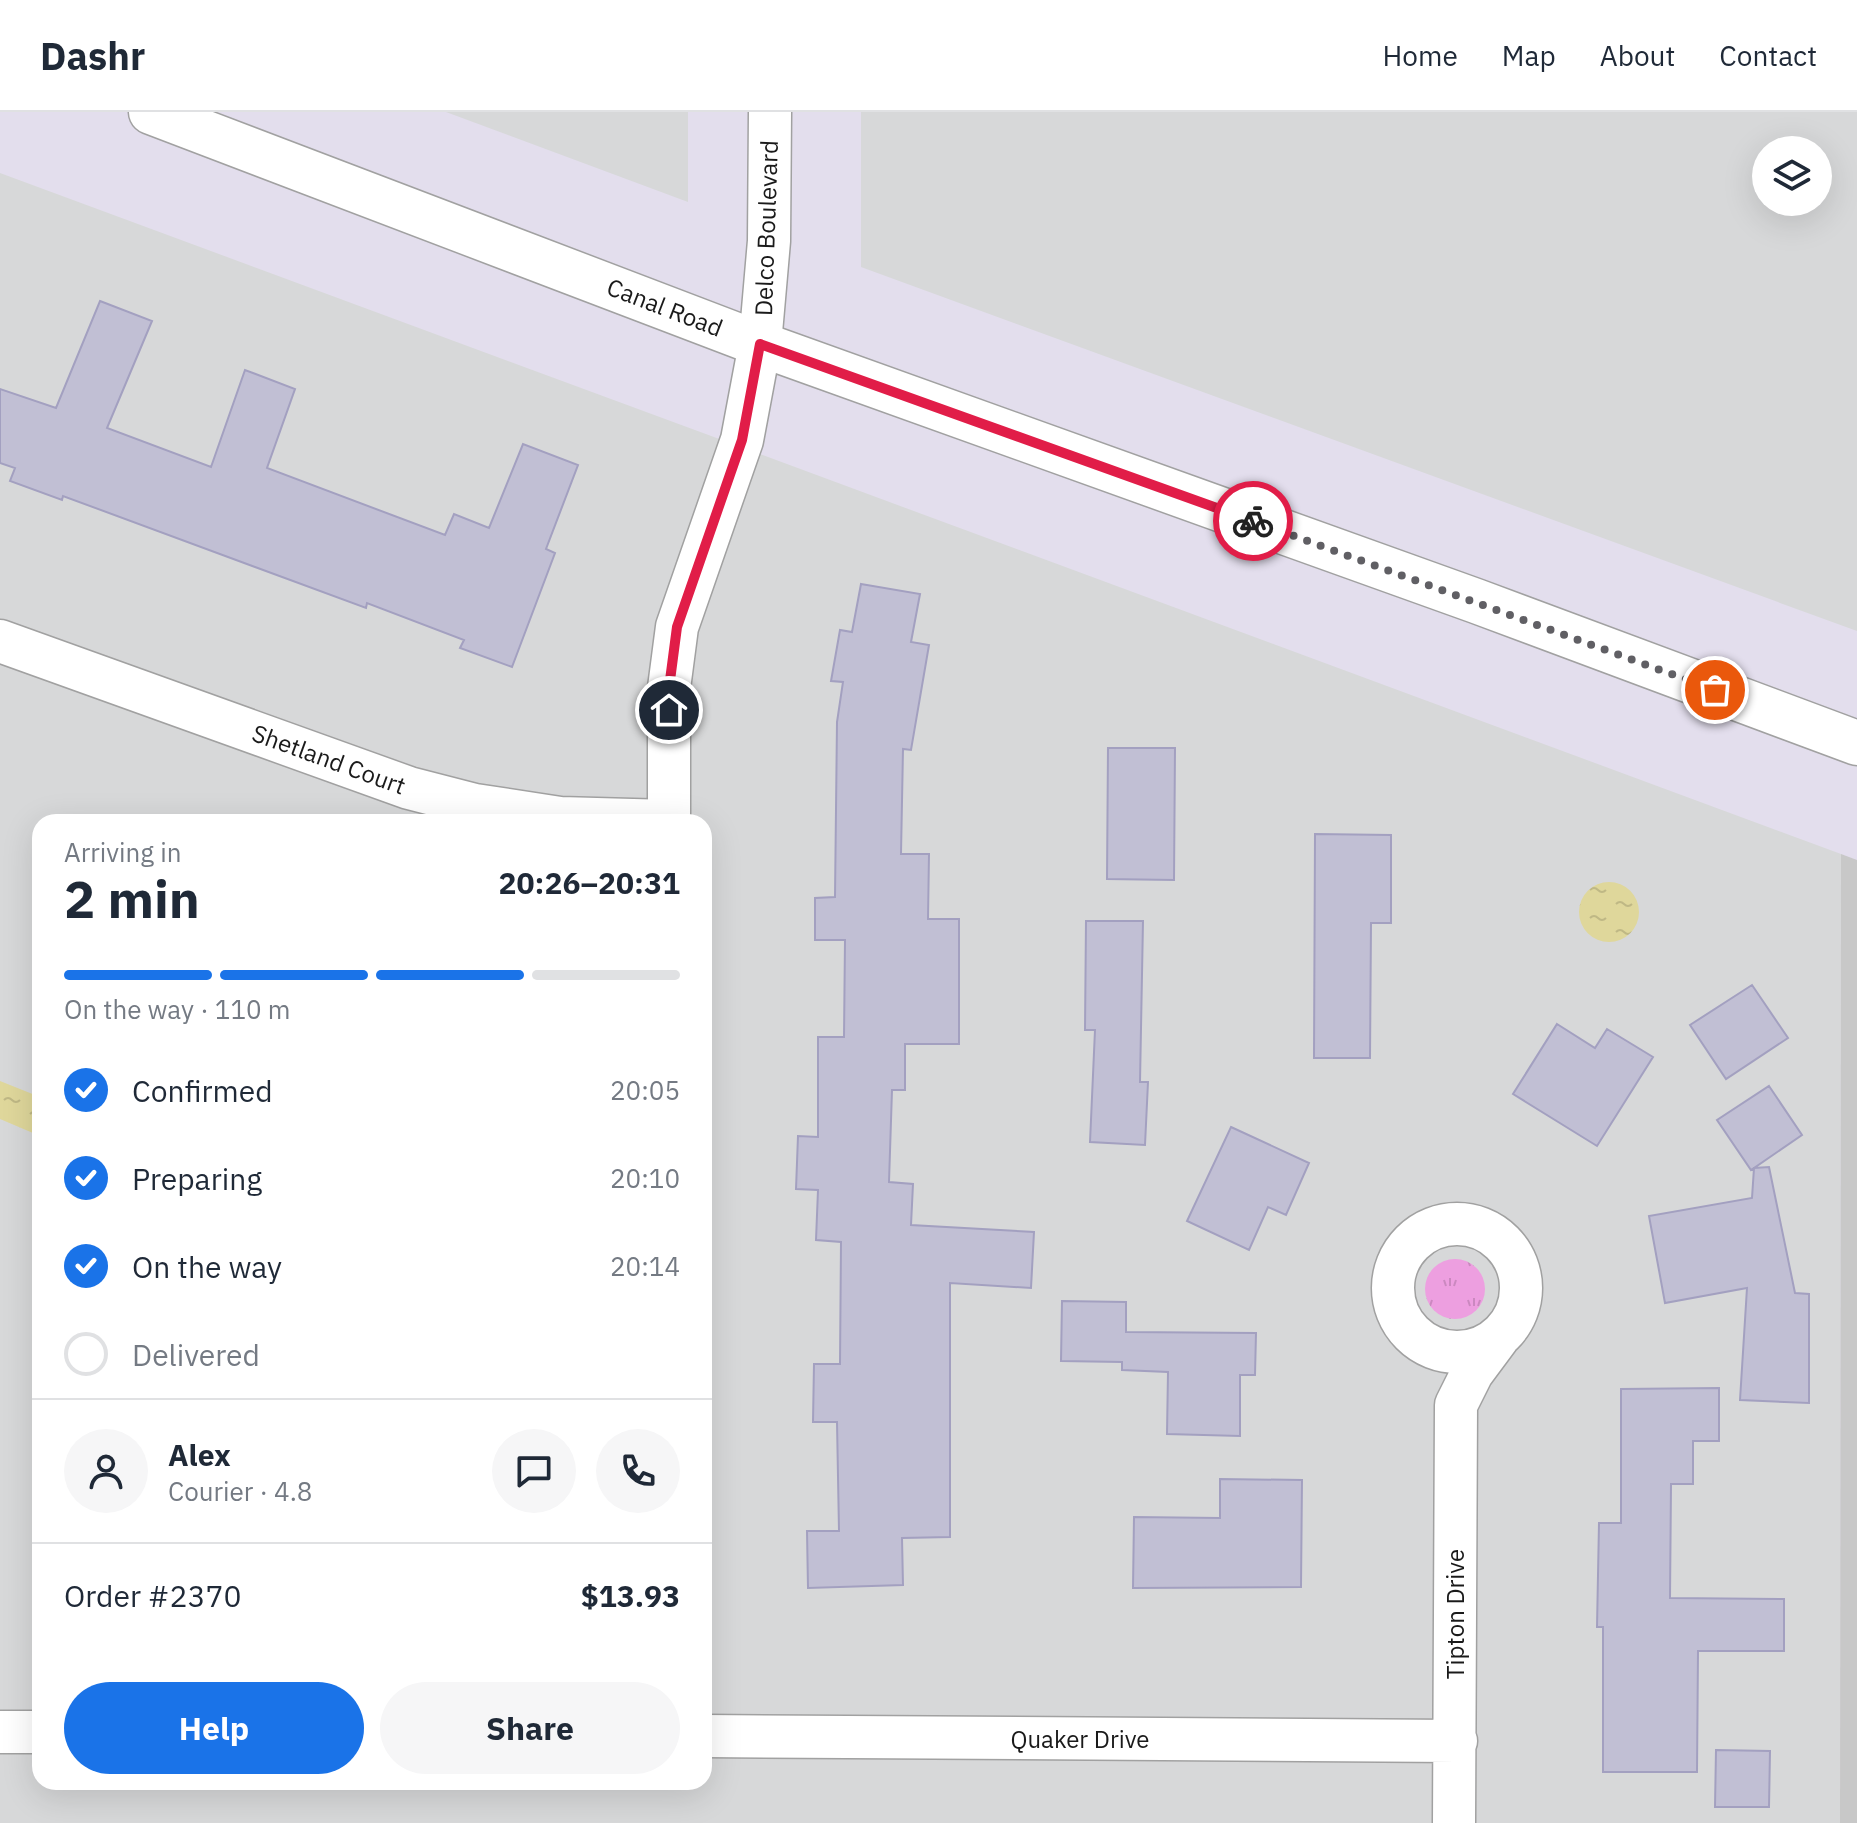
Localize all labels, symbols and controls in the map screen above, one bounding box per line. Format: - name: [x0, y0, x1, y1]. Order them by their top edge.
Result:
- text: Dashr: [40, 31, 145, 80]
- text: Home: [1382, 37, 1458, 74]
- text: Map: [1502, 37, 1556, 74]
- text: About: [1600, 37, 1675, 74]
- text: Contact: [1719, 37, 1817, 74]
- map controls: [1752, 136, 1832, 216]
- button: layers: [1752, 136, 1832, 216]
- street label: Delco Boulevard: [747, 139, 785, 317]
- street label: Canal Road: [603, 270, 727, 344]
- courier: [1213, 481, 1293, 561]
- icon: bike: [1231, 499, 1275, 543]
- pin: [1681, 656, 1749, 724]
- icon: bag: [1693, 668, 1737, 712]
- pin: [635, 676, 703, 744]
- icon: home: [647, 688, 691, 732]
- street label: Shetland Court: [248, 716, 410, 802]
- text: Arriving in: [64, 835, 181, 869]
- text: 20:26–20:31: [499, 863, 680, 902]
- text: 2 min: [64, 865, 200, 932]
- text: On the way · 110 m: [64, 992, 290, 1026]
- icon: check: [64, 1068, 108, 1112]
- text: Confirmed: [132, 1071, 273, 1110]
- text: 20:05: [610, 1073, 680, 1107]
- icon: check: [64, 1156, 108, 1200]
- text: Preparing: [132, 1159, 262, 1198]
- text: 20:10: [610, 1161, 680, 1195]
- icon: check: [64, 1244, 108, 1288]
- text: On the way: [132, 1247, 282, 1286]
- text: 20:14: [610, 1249, 680, 1283]
- text: Delivered: [132, 1335, 260, 1374]
- button: person: [64, 1429, 148, 1513]
- button: chat: [492, 1429, 576, 1513]
- button: phone: [596, 1429, 680, 1513]
- text: Alex: [168, 1435, 231, 1474]
- text: Courier · 4.8: [168, 1474, 312, 1508]
- street label: Tipton Drive: [1439, 1549, 1471, 1679]
- text: Order #2370: [64, 1576, 241, 1615]
- text: $13.93: [581, 1576, 680, 1615]
- button: Help: [64, 1682, 364, 1774]
- button: Share: [380, 1682, 680, 1774]
- street label: Quaker Drive: [1010, 1723, 1150, 1755]

